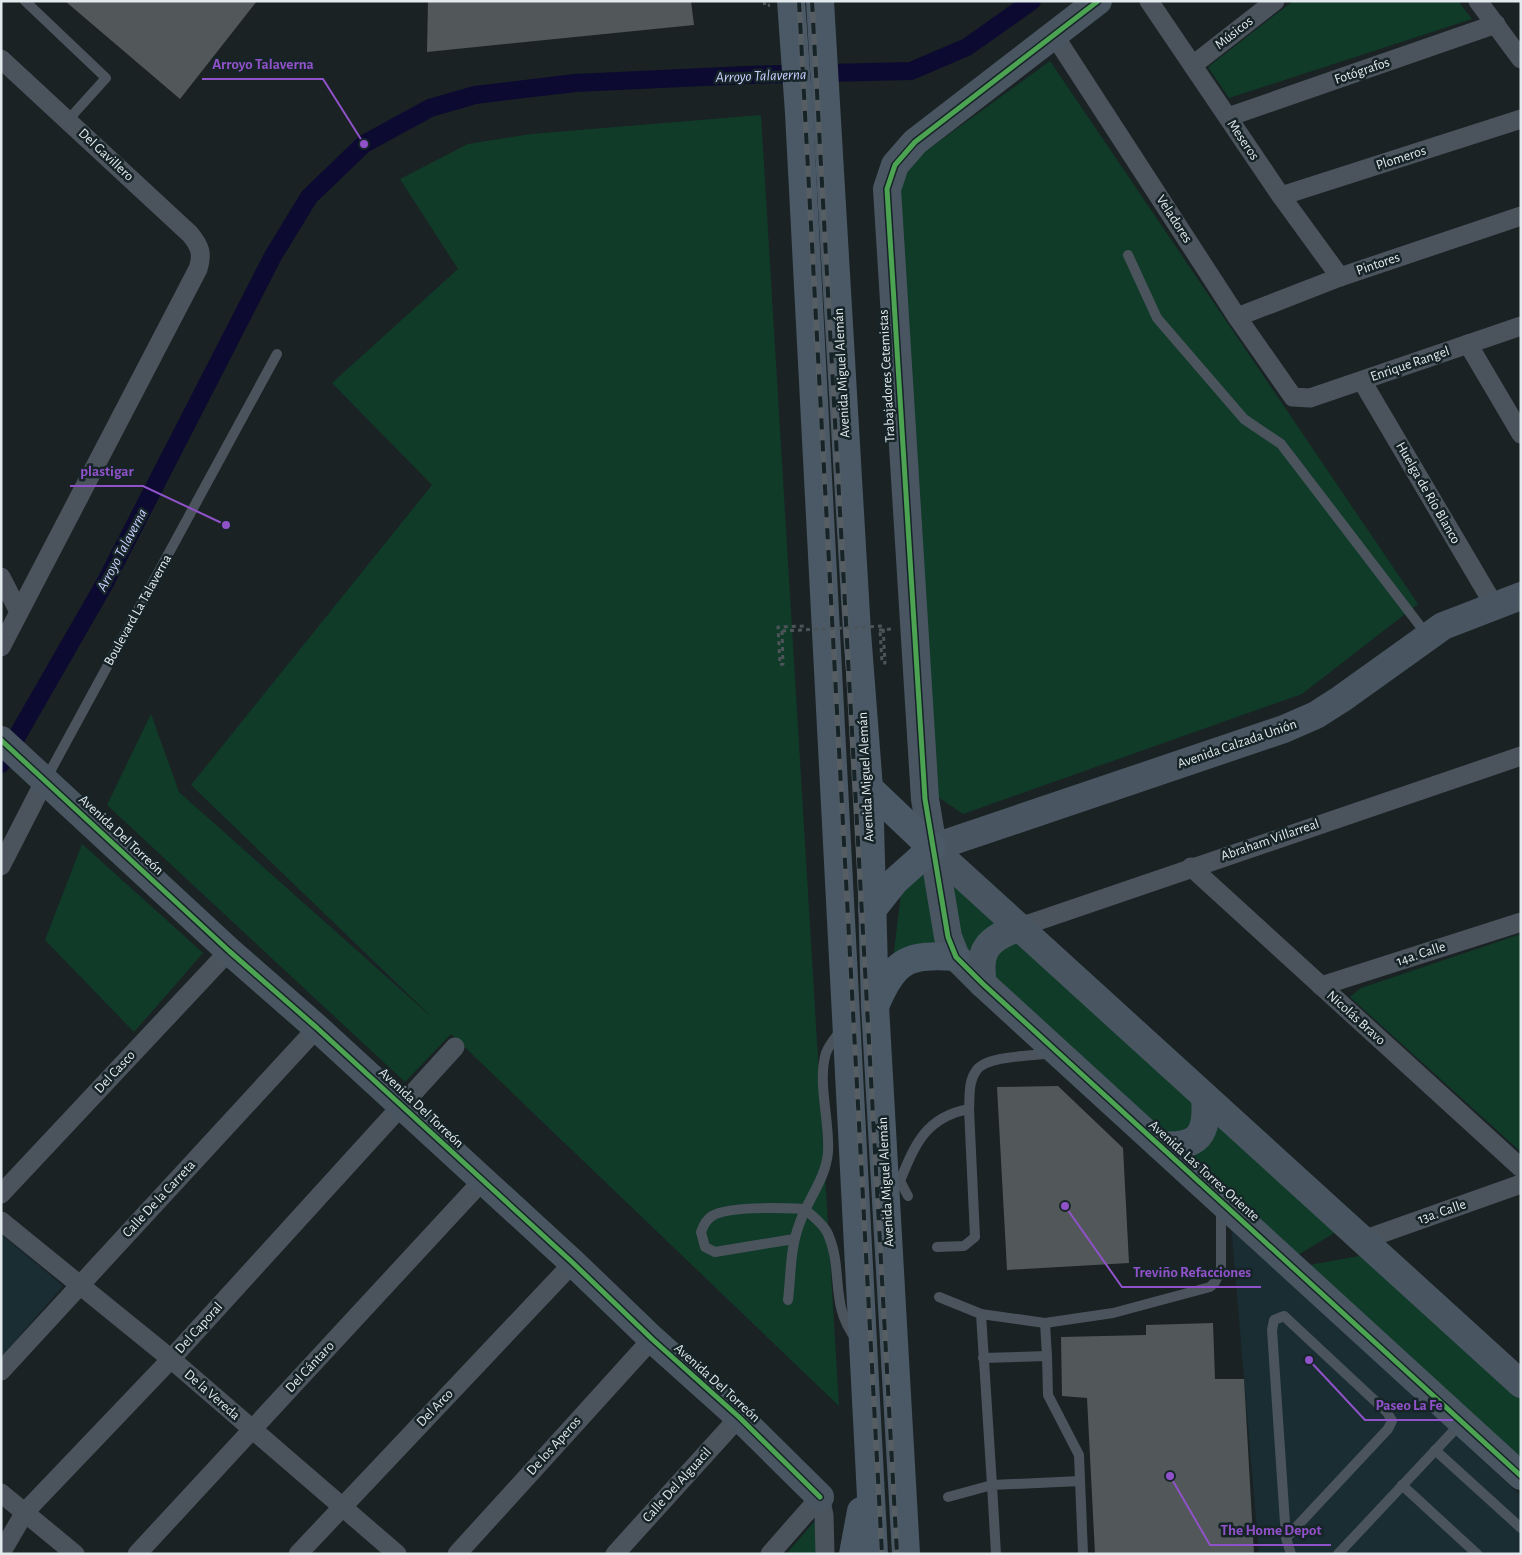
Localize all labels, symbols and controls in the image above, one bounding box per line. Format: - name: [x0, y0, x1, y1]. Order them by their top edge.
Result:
- street label: Músicos: [1212, 14, 1256, 52]
- callout: Arroyo Talaverna: [202, 49, 323, 79]
- street label: Fotógrafos: [1333, 55, 1391, 87]
- text: Arroyo Talaverna: [212, 57, 314, 72]
- water label: Arroyo Talaverna: [714, 67, 807, 85]
- street label: Meseros: [1224, 117, 1262, 163]
- street label: Del Gavillero: [76, 126, 136, 184]
- street label: Plomeros: [1374, 143, 1428, 173]
- street label: Veladores: [1153, 193, 1195, 245]
- street label: Pintores: [1354, 250, 1402, 278]
- street label: Avenida Miguel Alemán: [832, 308, 852, 438]
- street label: Trabajadores Cetemistas: [877, 309, 897, 443]
- street label: Enrique Rangel: [1369, 344, 1451, 384]
- street label: Huelga de Río Blanco: [1393, 440, 1463, 546]
- callout: plastigar: [70, 456, 143, 486]
- text: plastigar: [80, 464, 134, 479]
- water label: Arroyo Talaverna: [94, 506, 150, 595]
- street label: Boulevard La Talaverna: [102, 552, 175, 668]
- street label: Avenida Miguel Alemán: [856, 712, 876, 842]
- street label: Avenida Calzada Unión: [1176, 717, 1298, 771]
- street label: Avenida Del Torreón: [76, 792, 166, 878]
- street label: Abraham Villarreal: [1219, 817, 1321, 863]
- street label: 14a. Calle: [1395, 940, 1447, 968]
- street label: Nicolás Bravo: [1324, 988, 1388, 1048]
- street label: Del Casco: [92, 1048, 138, 1096]
- street label: Avenida Del Torreón: [376, 1065, 466, 1151]
- street label: Avenida Miguel Alemán: [876, 1117, 896, 1247]
- street label: Avenida Las Torres Oriente: [1146, 1118, 1262, 1224]
- street label: Calle De la Carreta: [120, 1157, 198, 1240]
- street label: 13a. Calle: [1416, 1197, 1468, 1227]
- callout: Treviño Refacciones: [1122, 1257, 1261, 1287]
- text: Treviño Refacciones: [1133, 1265, 1251, 1280]
- street label: Del Caporal: [173, 1300, 225, 1356]
- street label: Del Cántaro: [283, 1339, 337, 1395]
- street label: Avenida Del Torreón: [671, 1341, 763, 1425]
- street label: De la Vereda: [182, 1367, 243, 1423]
- street label: Del Arco: [414, 1387, 456, 1429]
- callout: Paseo La Fe: [1365, 1390, 1453, 1420]
- text: Paseo La Fe: [1375, 1398, 1443, 1413]
- street label: De los Aperos: [524, 1414, 584, 1478]
- street label: Calle Del Alguacil: [640, 1445, 714, 1525]
- callout: The Home Depot: [1210, 1515, 1331, 1545]
- text: The Home Depot: [1221, 1523, 1321, 1538]

